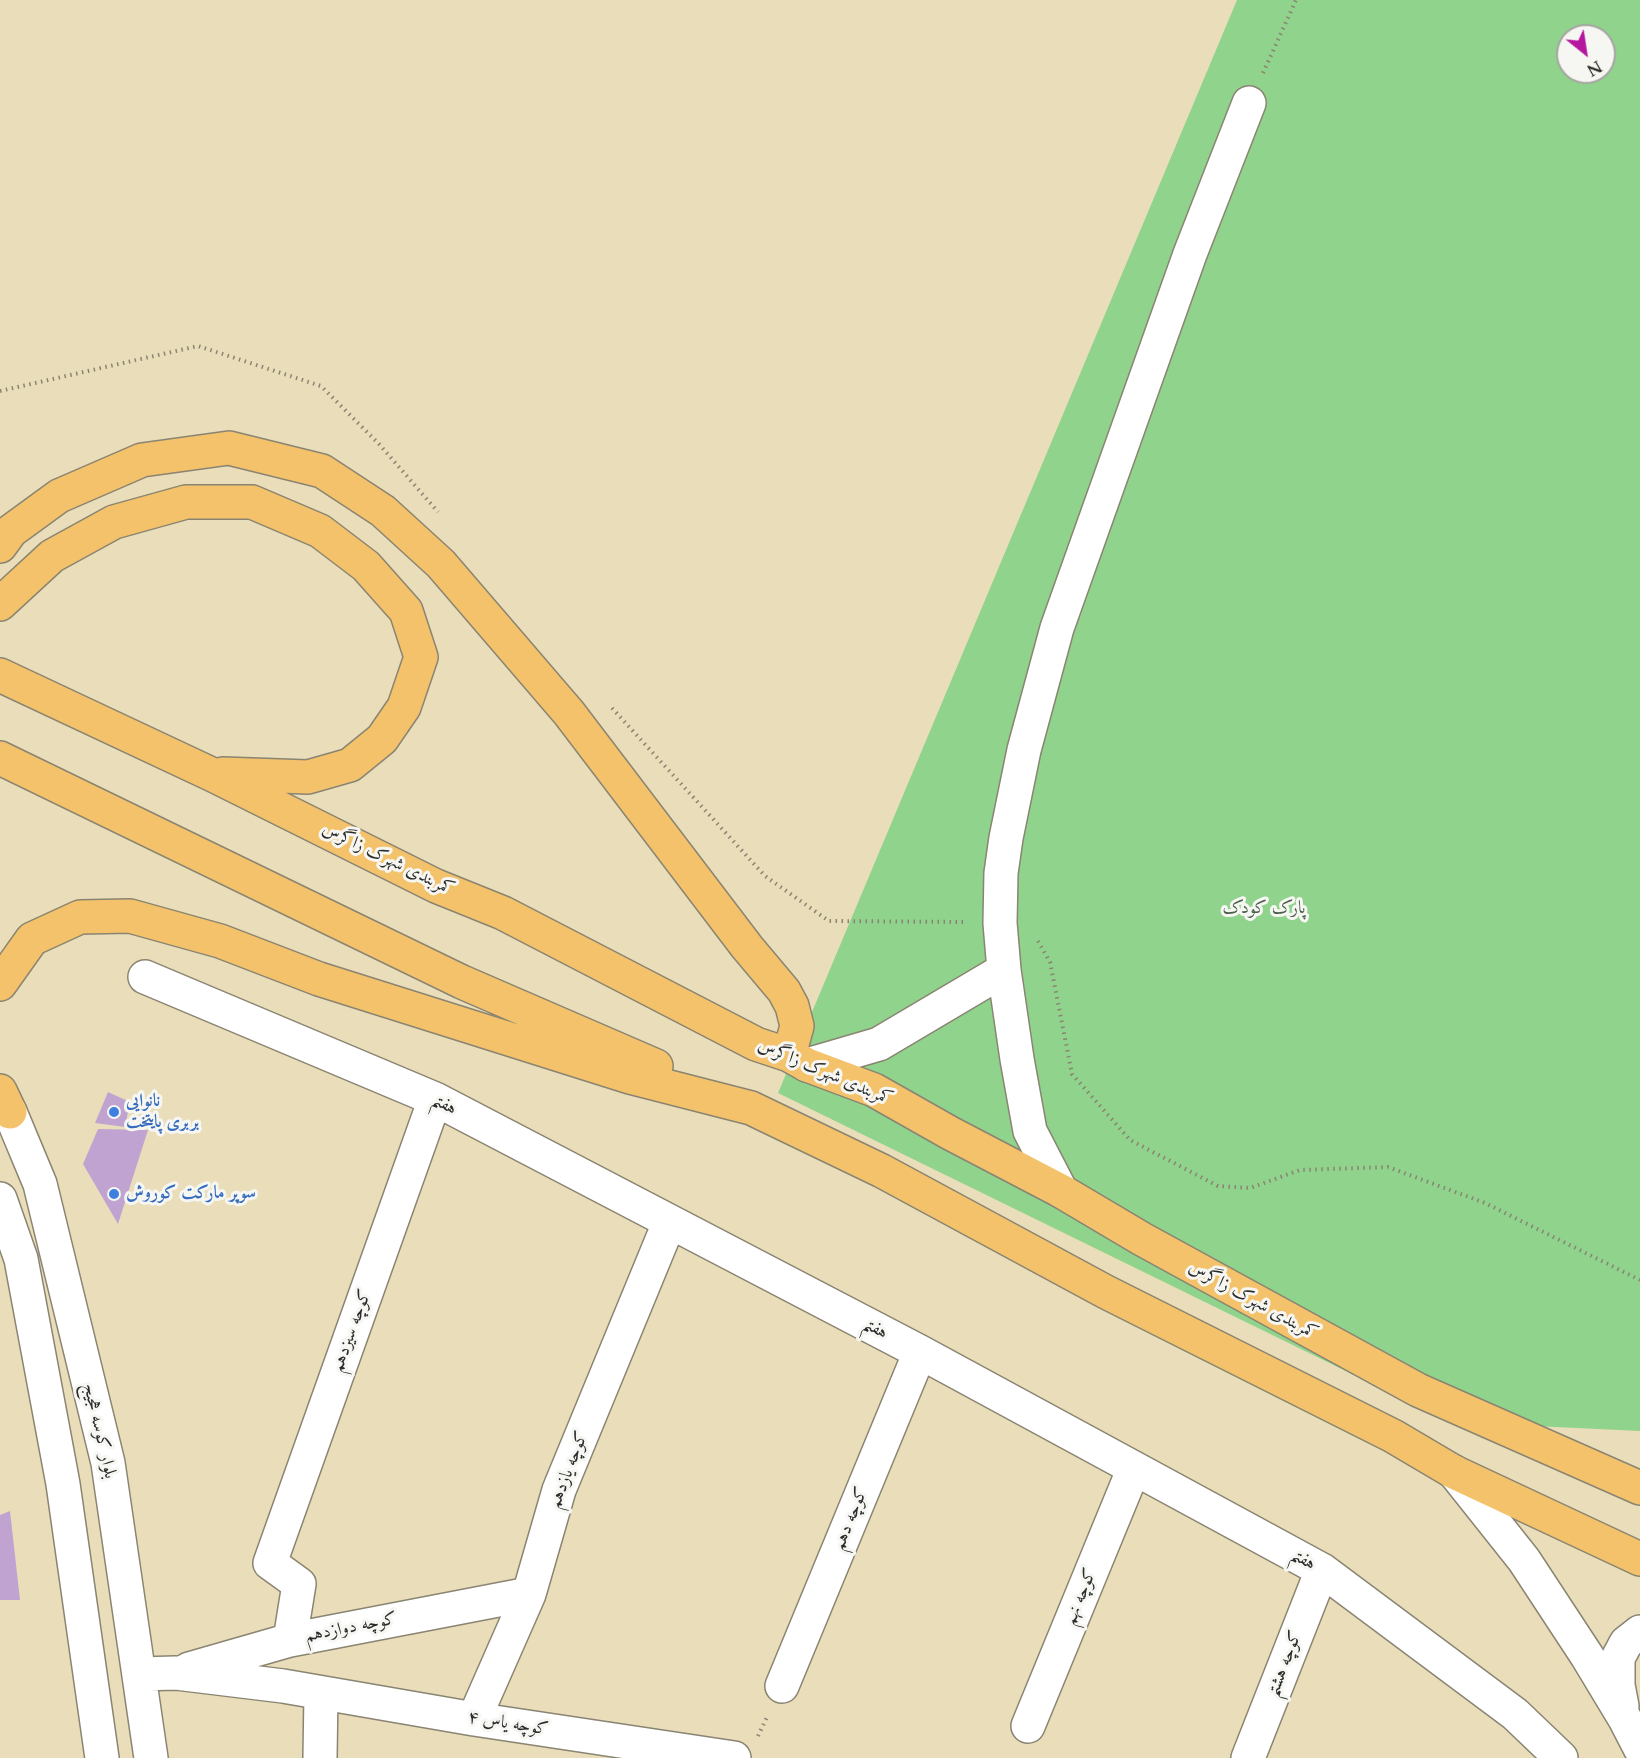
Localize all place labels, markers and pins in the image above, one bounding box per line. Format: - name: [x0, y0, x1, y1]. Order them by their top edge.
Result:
- place label: نانوایی بربری پایتخت: [126, 1091, 199, 1134]
- marker: نانوایی بربری پایتخت: [107, 1105, 121, 1119]
- place label: سوپر مارکت کوروش: [126, 1183, 256, 1205]
- marker: سوپر مارکت کوروش: [107, 1187, 121, 1201]

